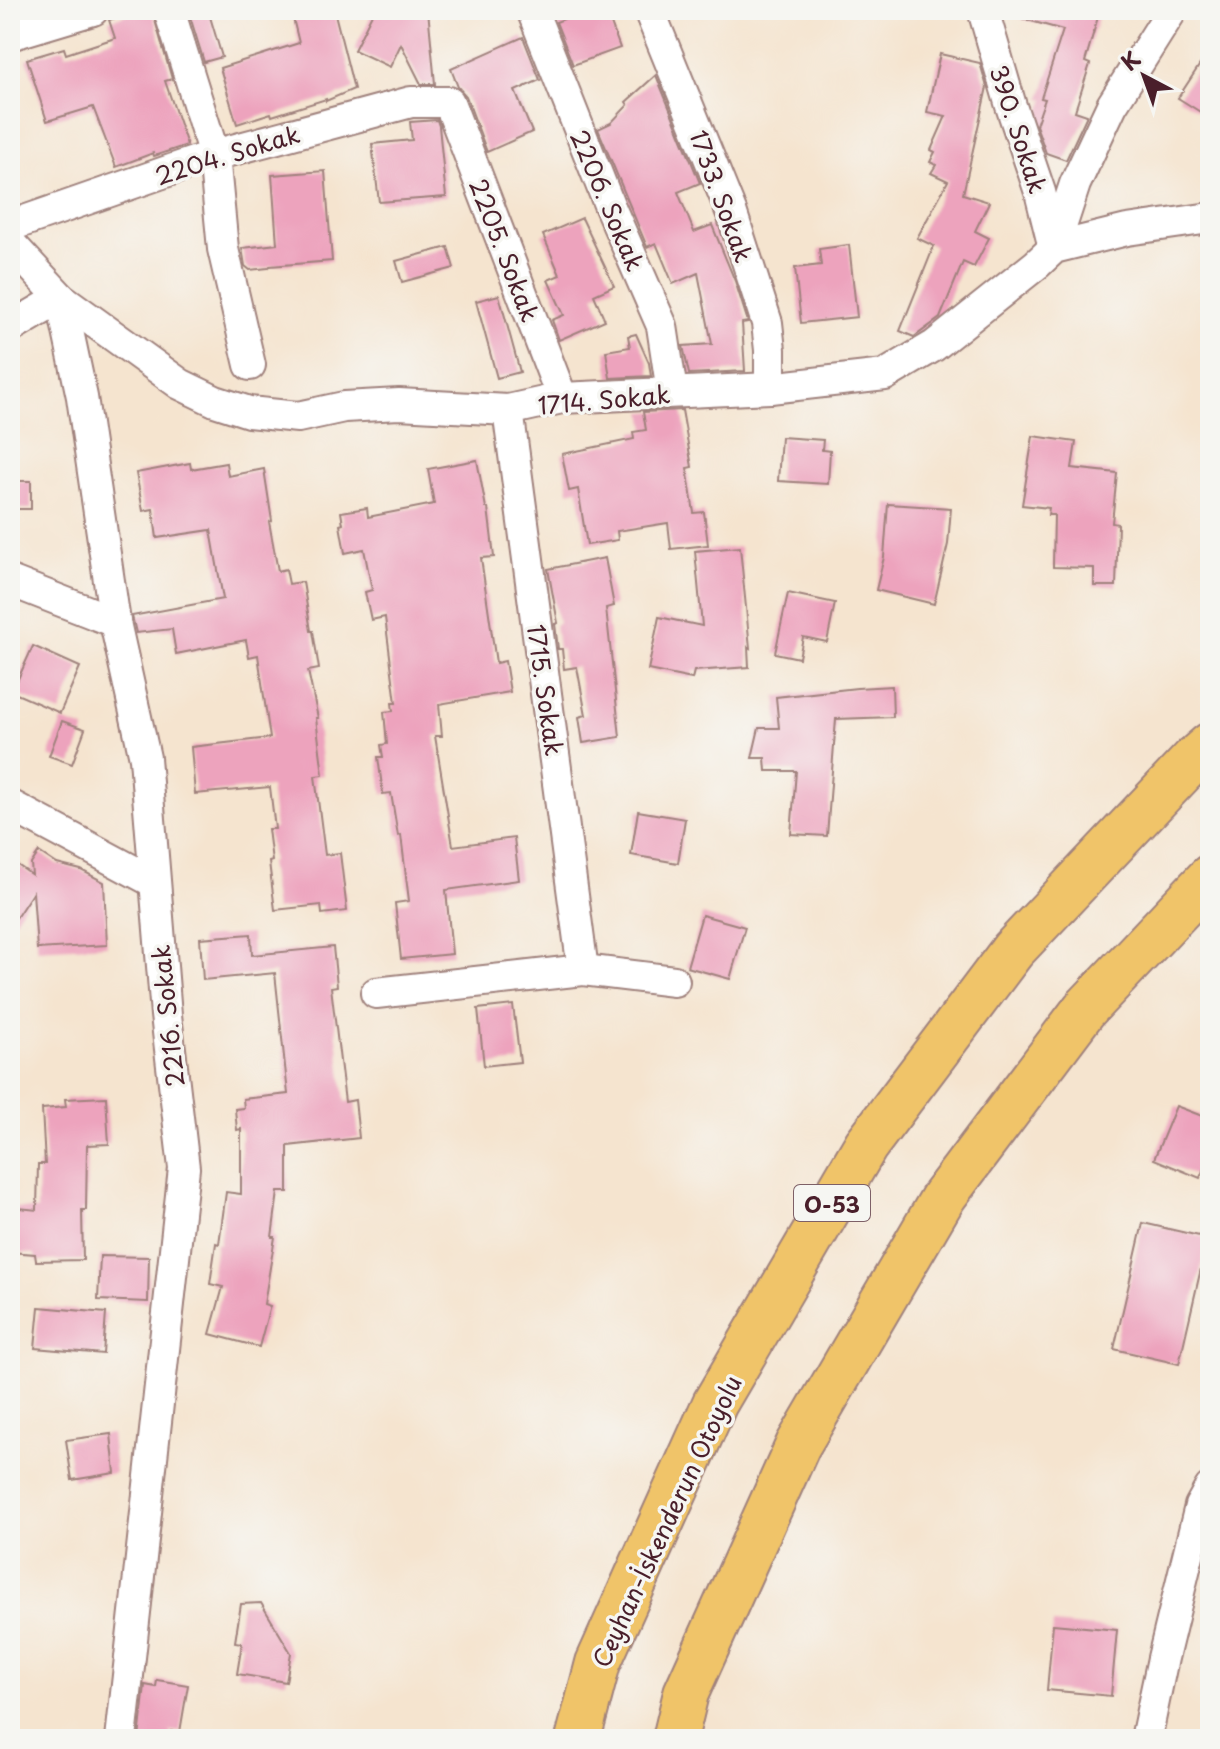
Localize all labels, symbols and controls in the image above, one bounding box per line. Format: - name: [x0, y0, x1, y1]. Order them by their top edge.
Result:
- north arrow: [1104, 36, 1184, 116]
- text: K: [1113, 42, 1147, 78]
- street label: 390. Sokak: [981, 60, 1057, 198]
- street label: 2204. Sokak: [150, 115, 304, 193]
- street label: 2206. Sokak: [562, 124, 654, 277]
- street label: 1733. Sokak: [681, 125, 763, 268]
- street label: 2205. Sokak: [461, 173, 549, 327]
- street label: 1714. Sokak: [536, 375, 672, 423]
- street label: 1715. Sokak: [519, 622, 573, 758]
- street label: 2216. Sokak: [142, 943, 192, 1089]
- road number: O-53: [794, 1185, 870, 1221]
- street label: Ceyhan-İskenderun Otoyolu: [582, 1369, 750, 1673]

